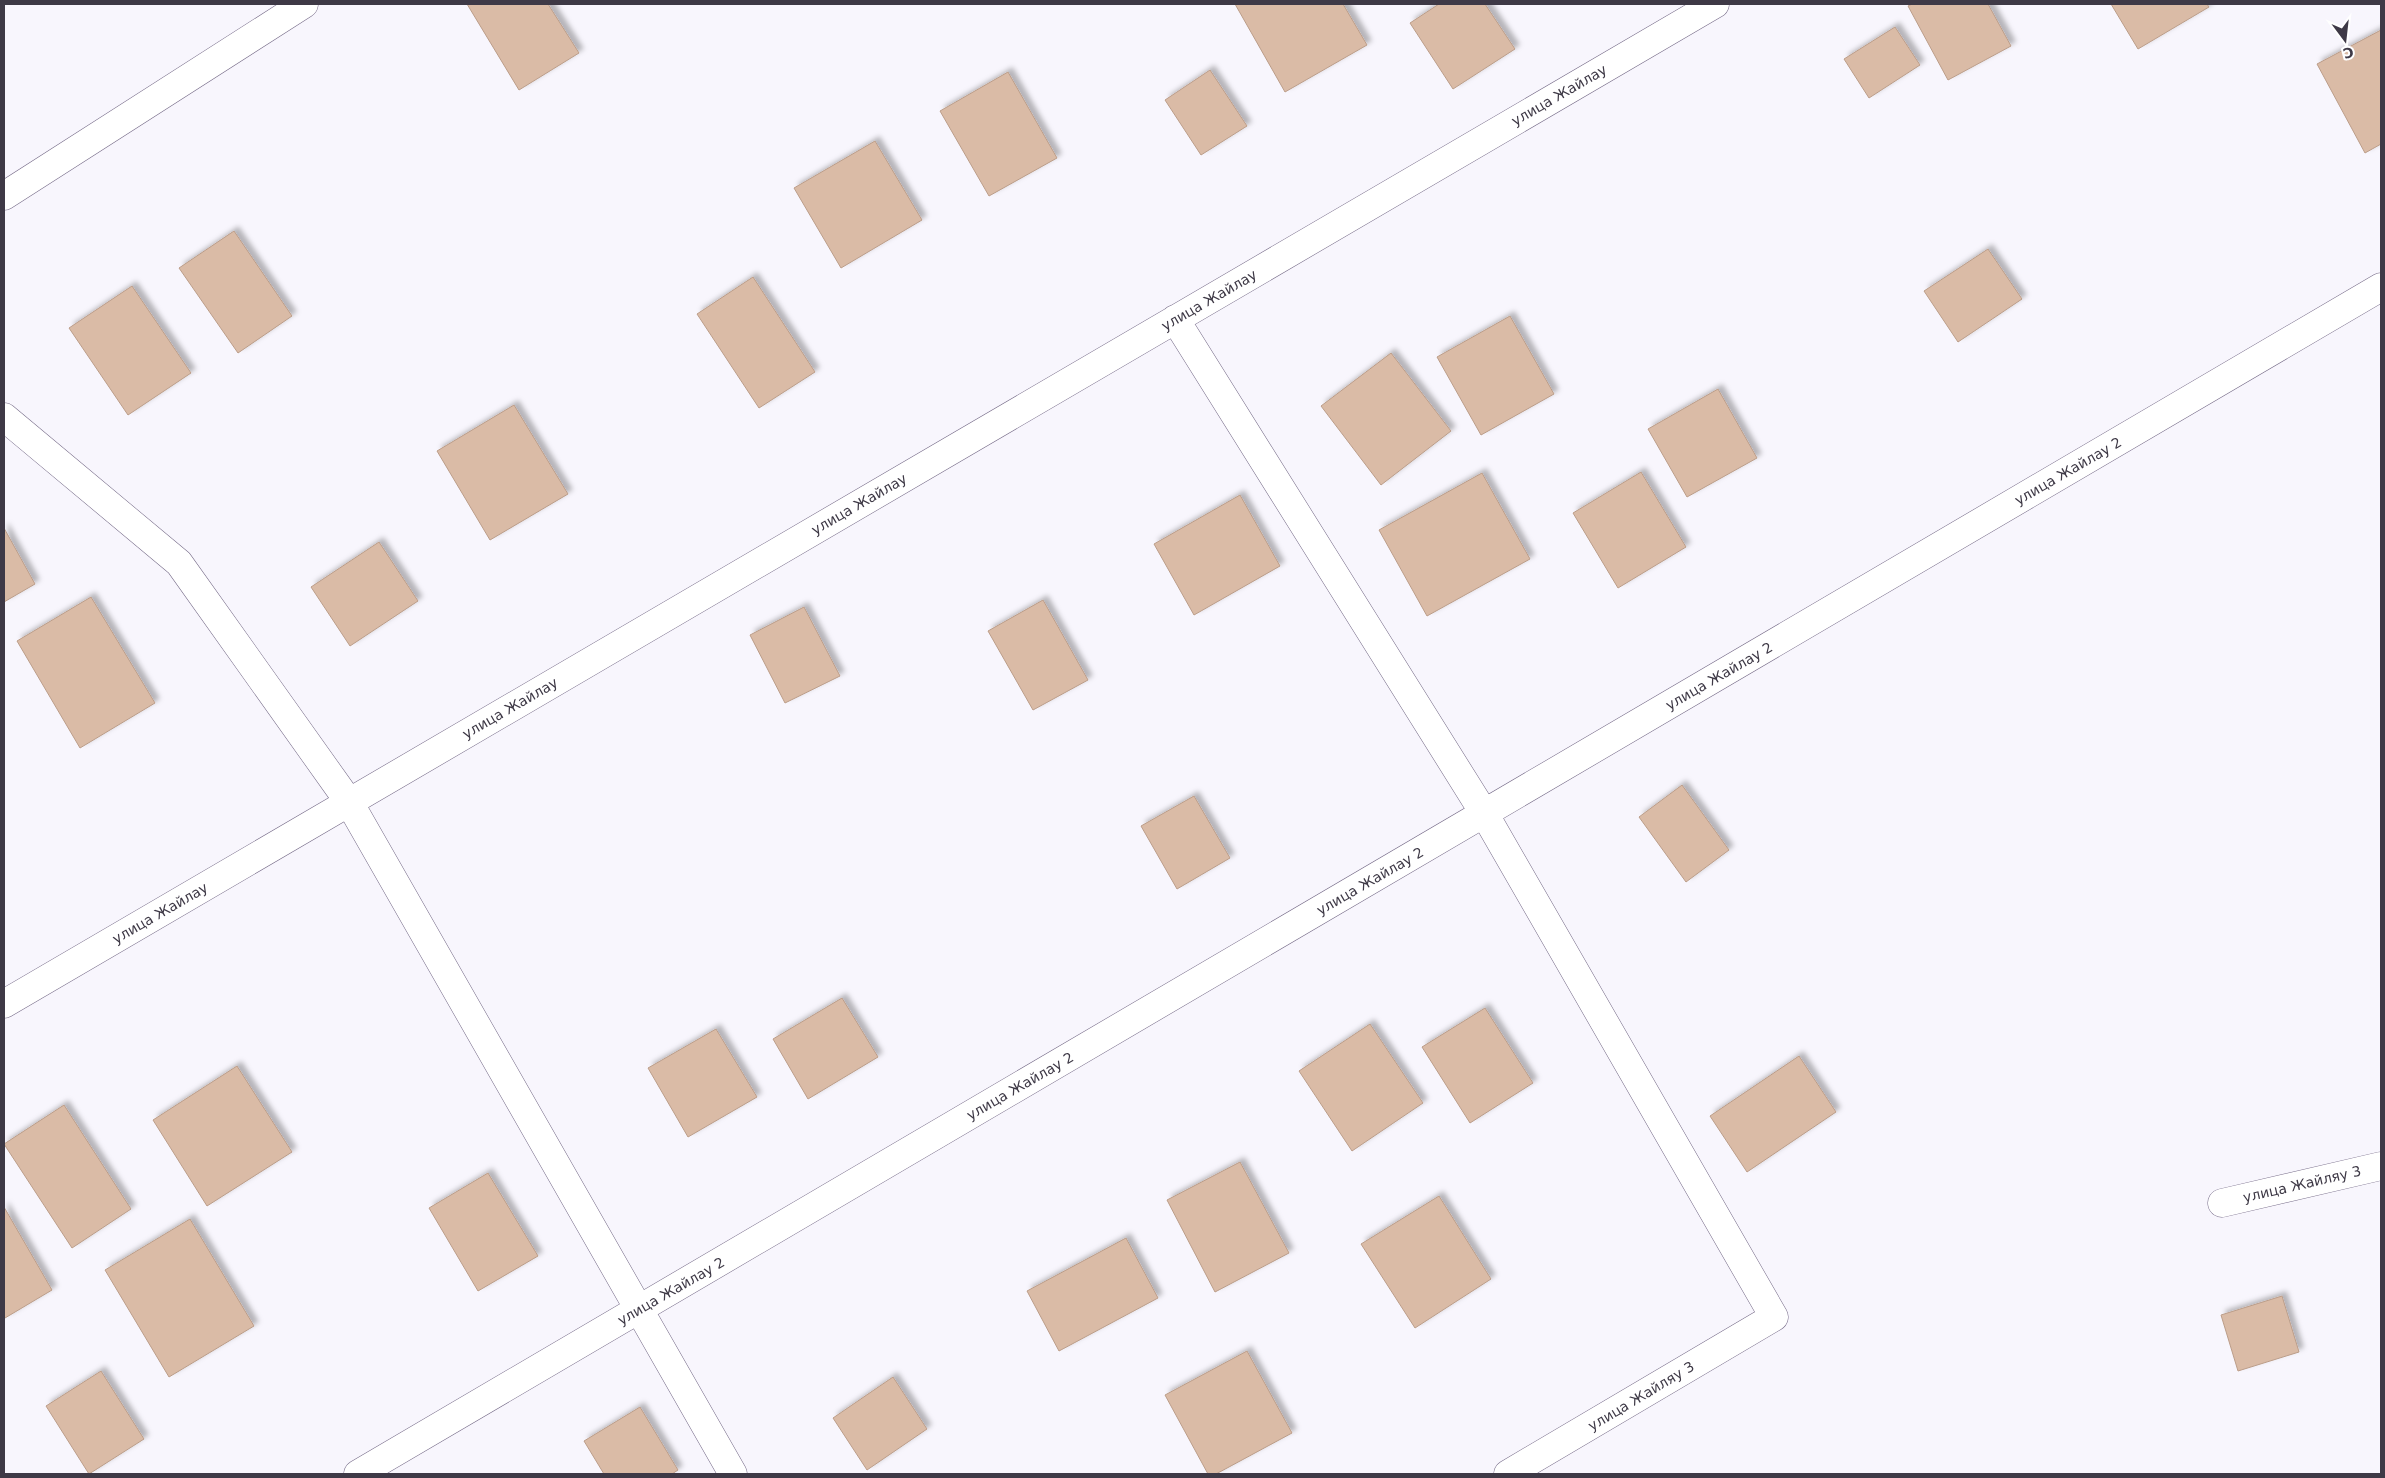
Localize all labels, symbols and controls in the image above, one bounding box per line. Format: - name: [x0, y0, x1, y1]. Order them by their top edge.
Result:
- north arrow: [2320, 15, 2370, 65]
- text: С: [2341, 43, 2355, 62]
- street label: улица Жайлау: [1508, 61, 1610, 129]
- street label: улица Жайлау: [1158, 266, 1260, 334]
- street label: улица Жайлау 2: [2012, 434, 2124, 508]
- street label: улица Жайлау: [808, 470, 910, 538]
- street label: улица Жайлау 2: [1663, 639, 1775, 713]
- street label: улица Жайлау: [459, 674, 561, 742]
- street label: улица Жайлау 2: [1314, 844, 1426, 918]
- street label: улица Жайлау: [109, 879, 211, 947]
- street label: улица Жайлау 2: [964, 1049, 1076, 1123]
- street label: улица Жайляу 3: [2241, 1163, 2363, 1205]
- street label: улица Жайлау 2: [615, 1254, 727, 1328]
- street label: улица Жайляу 3: [1585, 1358, 1697, 1434]

